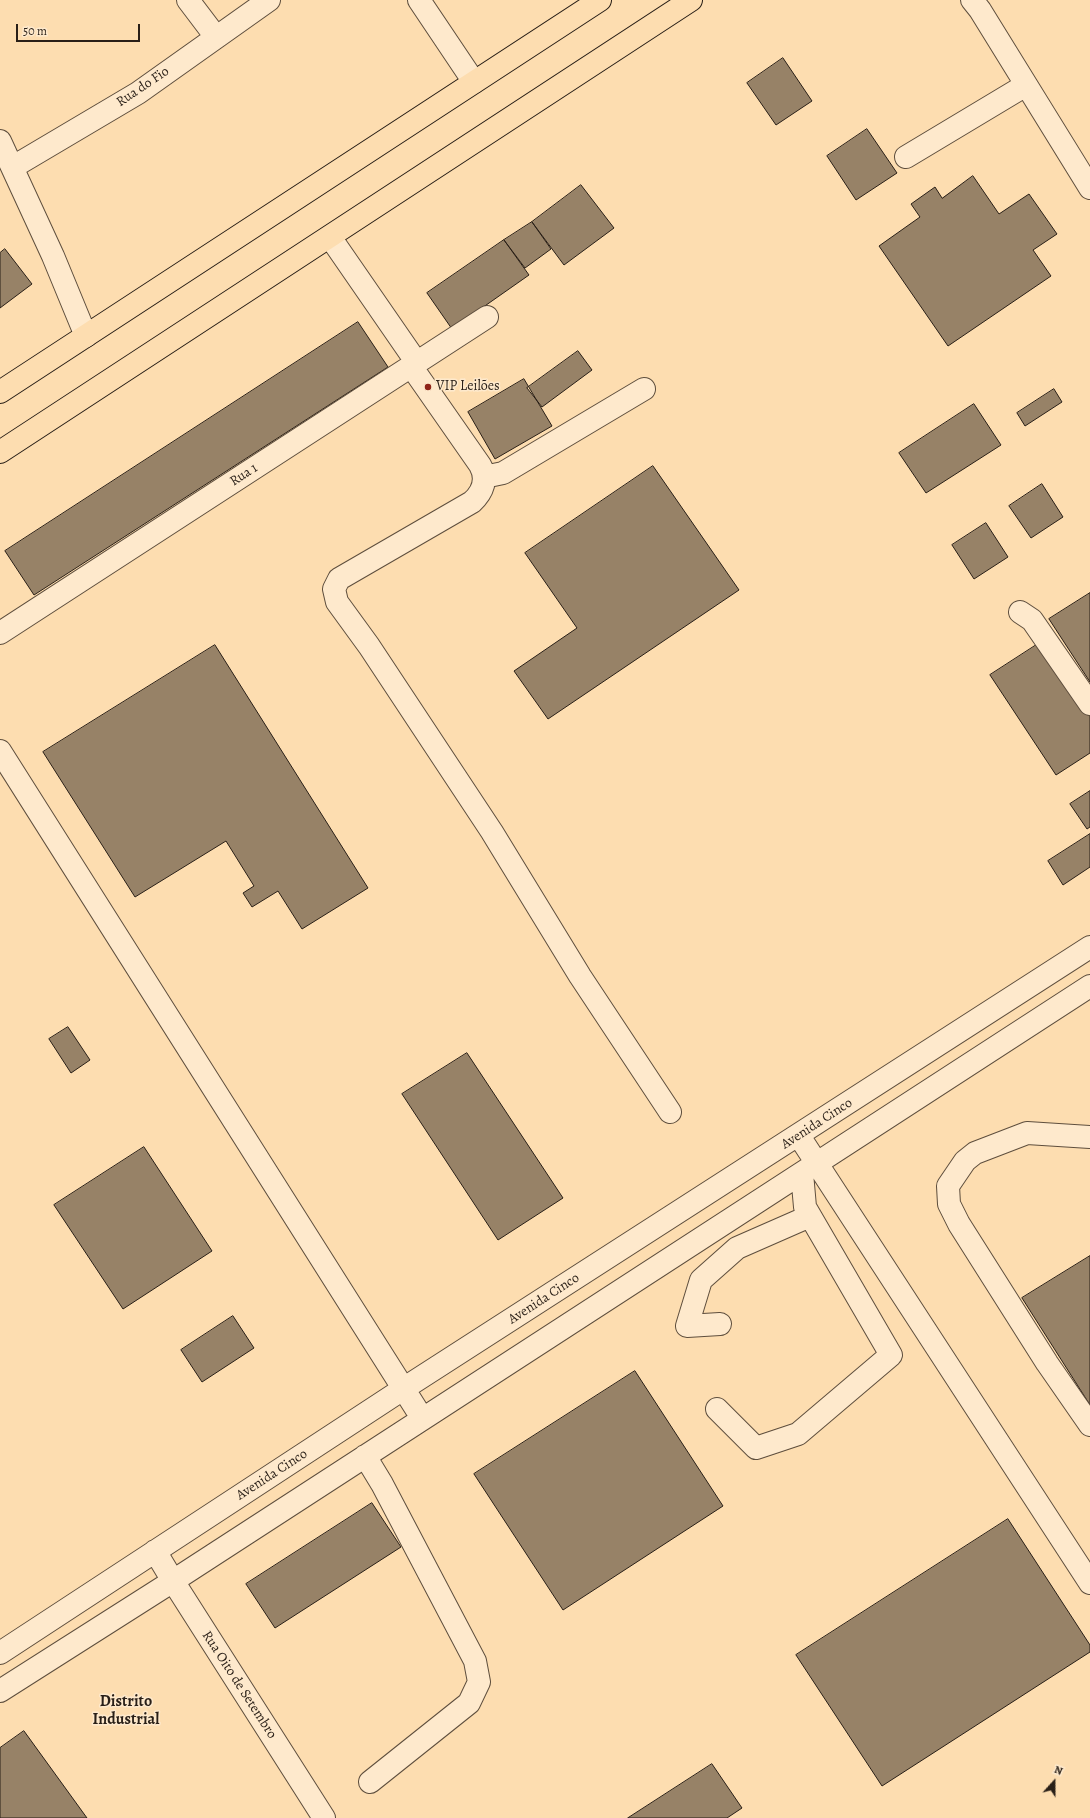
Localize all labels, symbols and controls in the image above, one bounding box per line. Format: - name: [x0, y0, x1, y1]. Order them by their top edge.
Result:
- scale bar: [18, 16, 142, 42]
- text: 50 m: [23, 23, 47, 39]
- street label: Rua do Fio: [113, 63, 173, 111]
- place label: VIP Leilões: [436, 379, 500, 395]
- marker: VIP Leilões: [423, 382, 433, 392]
- street label: Rua 1: [227, 460, 261, 490]
- street label: Avenida Cinco: [778, 1095, 856, 1153]
- street label: Avenida Cinco: [505, 1270, 583, 1328]
- street label: Avenida Cinco: [233, 1446, 311, 1504]
- street label: Rua Oito de Setembro: [198, 1628, 280, 1742]
- district label: Distrito Industrial: [92, 1692, 160, 1730]
- north arrow: [1034, 1762, 1074, 1802]
- text: N: [1052, 1762, 1065, 1779]

